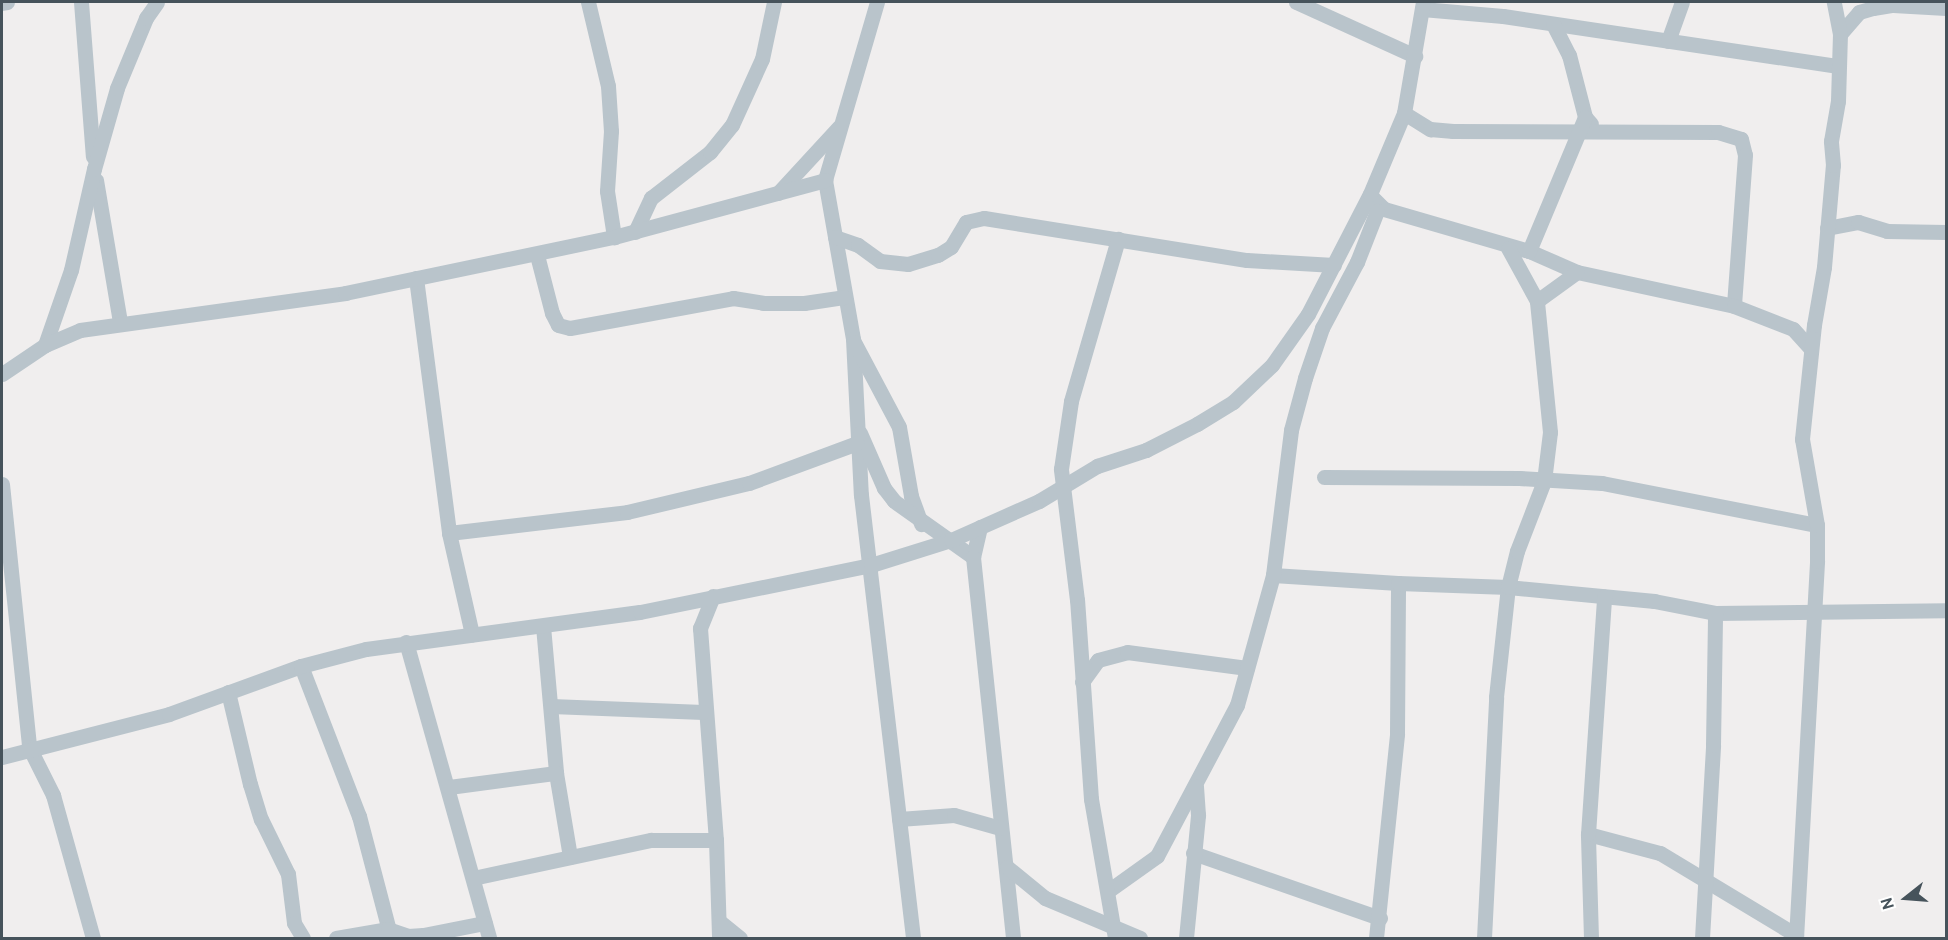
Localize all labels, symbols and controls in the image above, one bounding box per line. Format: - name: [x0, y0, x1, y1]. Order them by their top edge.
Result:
- north arrow: [1876, 868, 1936, 928]
- text: N: [1878, 895, 1900, 912]

